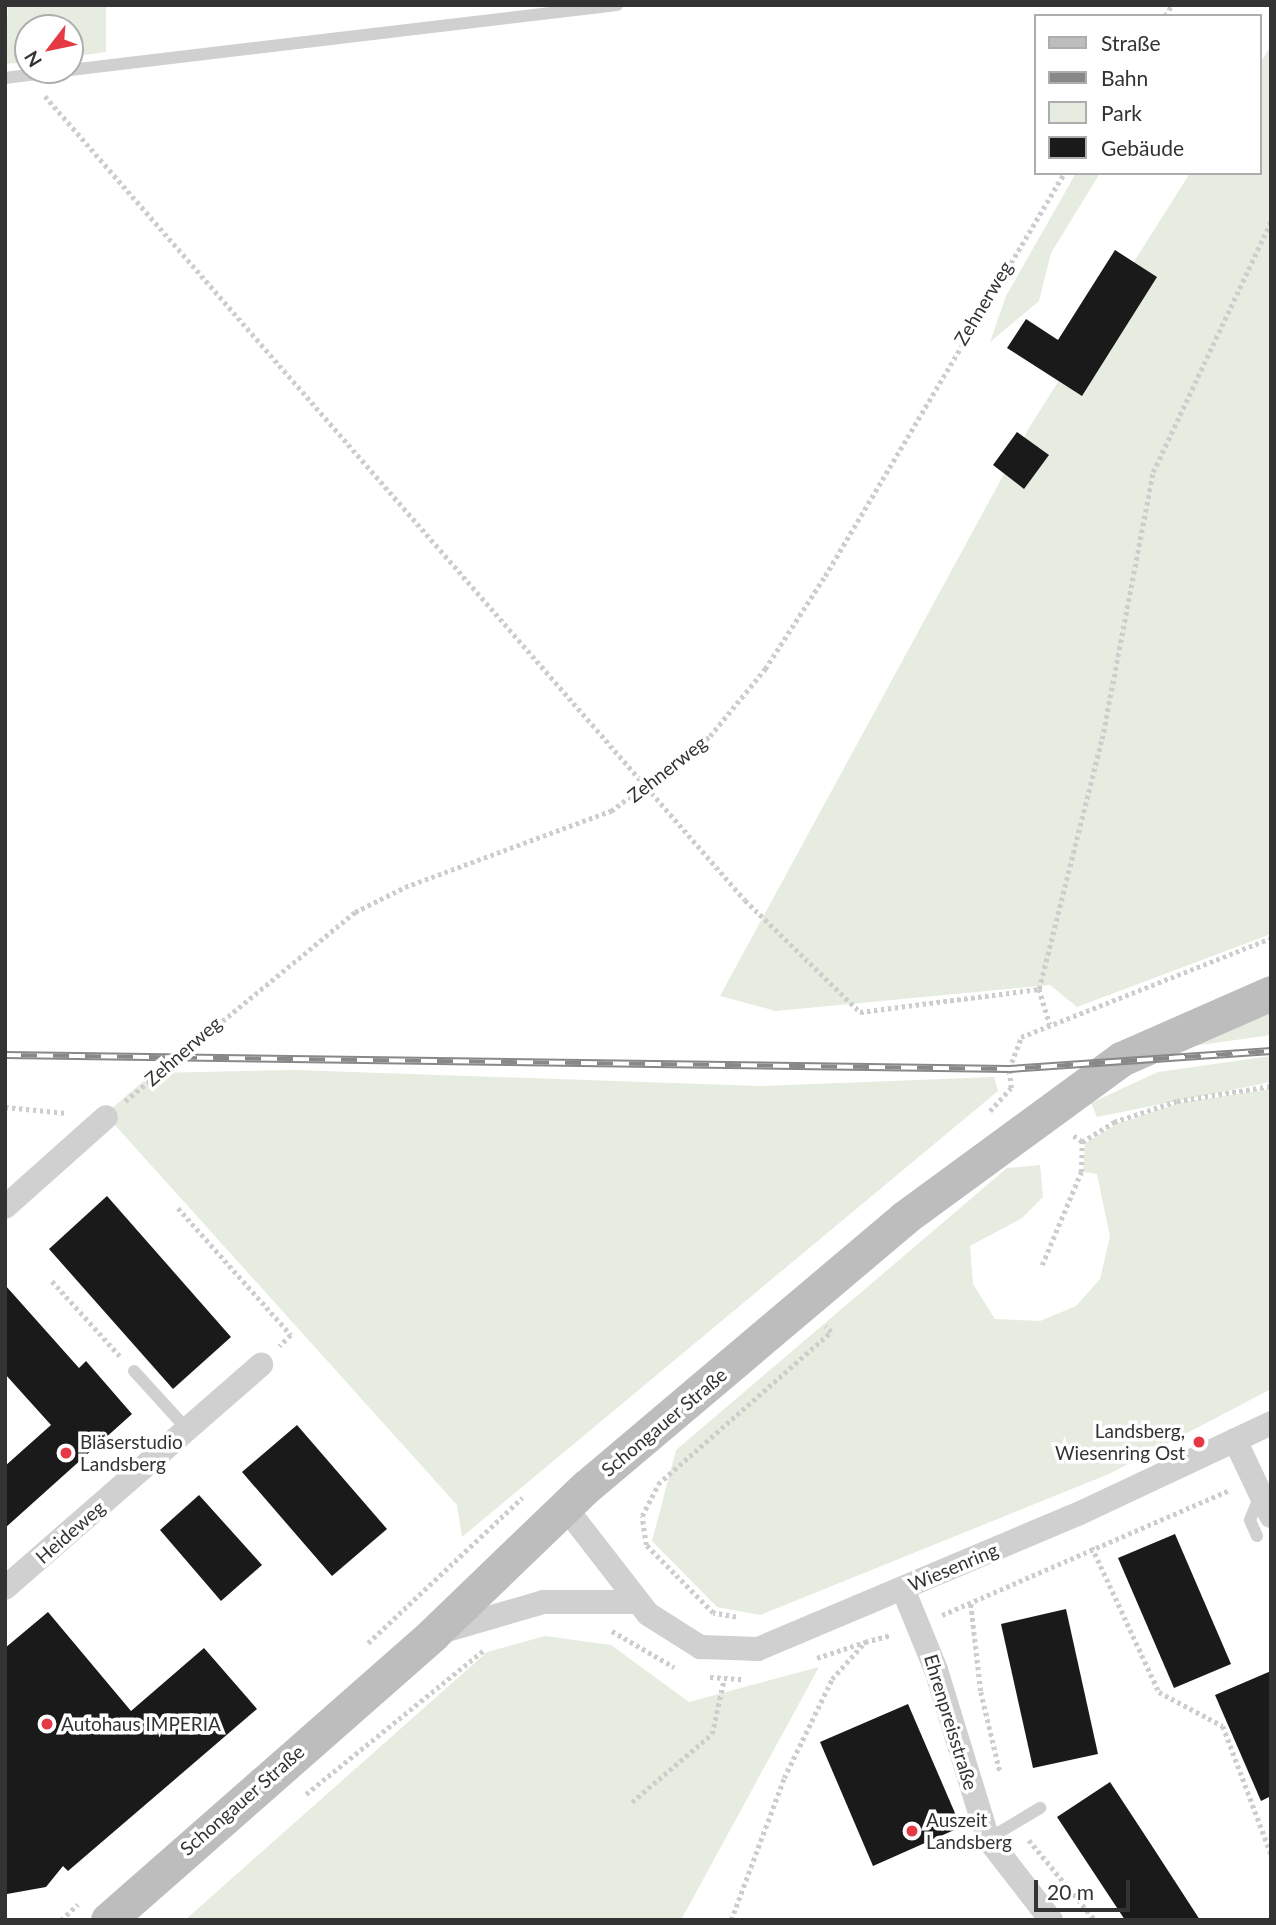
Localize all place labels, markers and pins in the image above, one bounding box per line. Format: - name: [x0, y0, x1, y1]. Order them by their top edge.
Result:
- place label: Landsberg, Wiesenring Ost: [1055, 1420, 1185, 1464]
- place label: Bläserstudio Landsberg: [80, 1431, 183, 1475]
- marker: Landsberg, Wiesenring Ost: [1191, 1434, 1207, 1450]
- marker: Bläserstudio Landsberg: [58, 1445, 74, 1461]
- place label: Autohaus IMPERIA: [61, 1713, 221, 1735]
- marker: Autohaus IMPERIA: [39, 1716, 55, 1732]
- place label: Auszeit Landsberg: [926, 1809, 1012, 1853]
- marker: Auszeit Landsberg: [904, 1823, 920, 1839]

